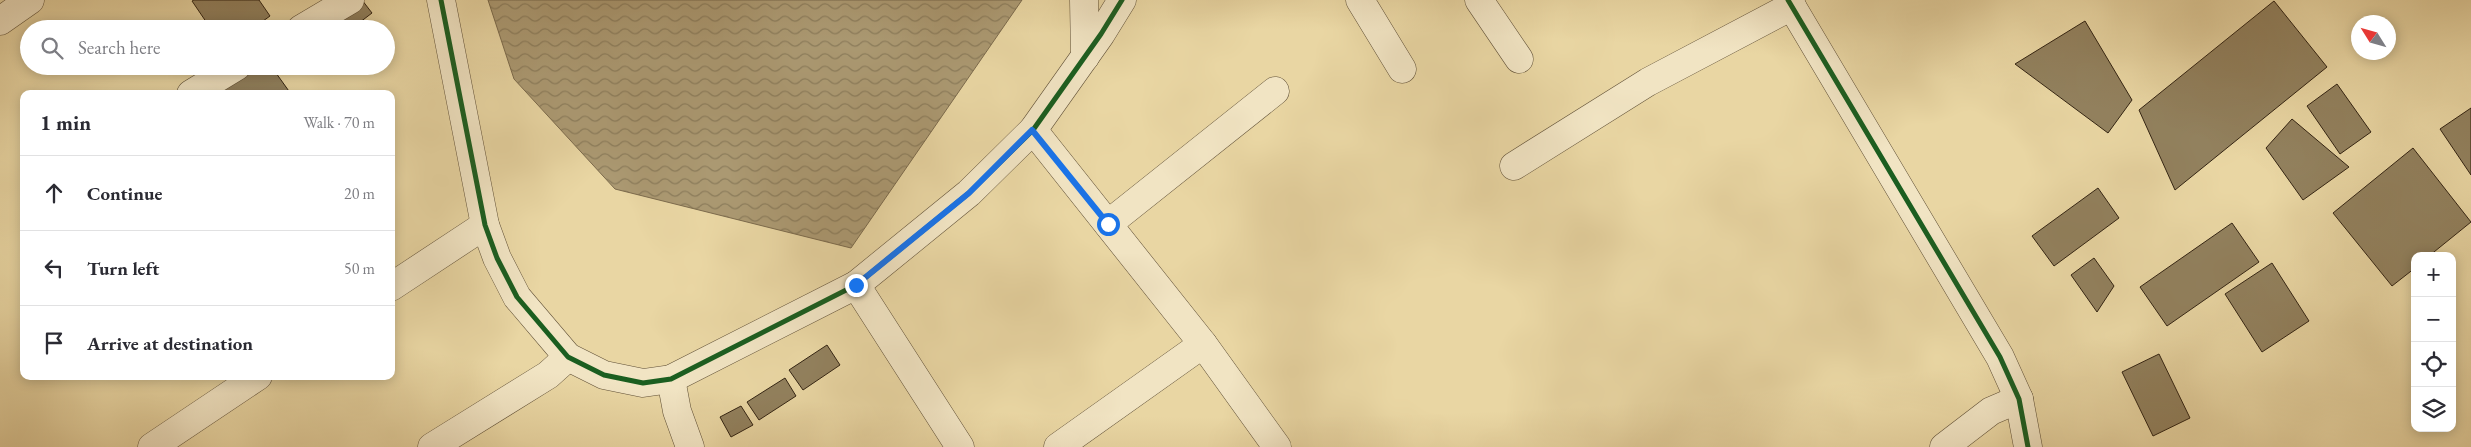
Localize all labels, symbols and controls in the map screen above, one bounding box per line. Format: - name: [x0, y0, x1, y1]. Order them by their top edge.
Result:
- north arrow: [2351, 15, 2396, 60]
- search box: [20, 20, 395, 75]
- icon: search: [38, 34, 66, 62]
- text: Search here: [78, 35, 160, 60]
- text: 1 min: [40, 109, 91, 136]
- text: Walk · 70 m: [304, 112, 375, 133]
- icon: ahead: [40, 179, 68, 207]
- text: Continue: [87, 181, 162, 206]
- text: 20 m: [344, 183, 375, 204]
- route start: [1097, 213, 1120, 236]
- map controls: [2411, 252, 2456, 432]
- button: +: [2411, 252, 2456, 297]
- icon: left: [40, 254, 68, 282]
- text: Turn left: [87, 256, 159, 281]
- text: 50 m: [344, 258, 375, 279]
- route end: [845, 274, 868, 297]
- button: −: [2411, 297, 2456, 342]
- icon: arrive: [40, 329, 68, 357]
- text: Arrive at destination: [87, 331, 253, 356]
- button: locate: [2411, 342, 2456, 387]
- button: layers: [2411, 387, 2456, 432]

